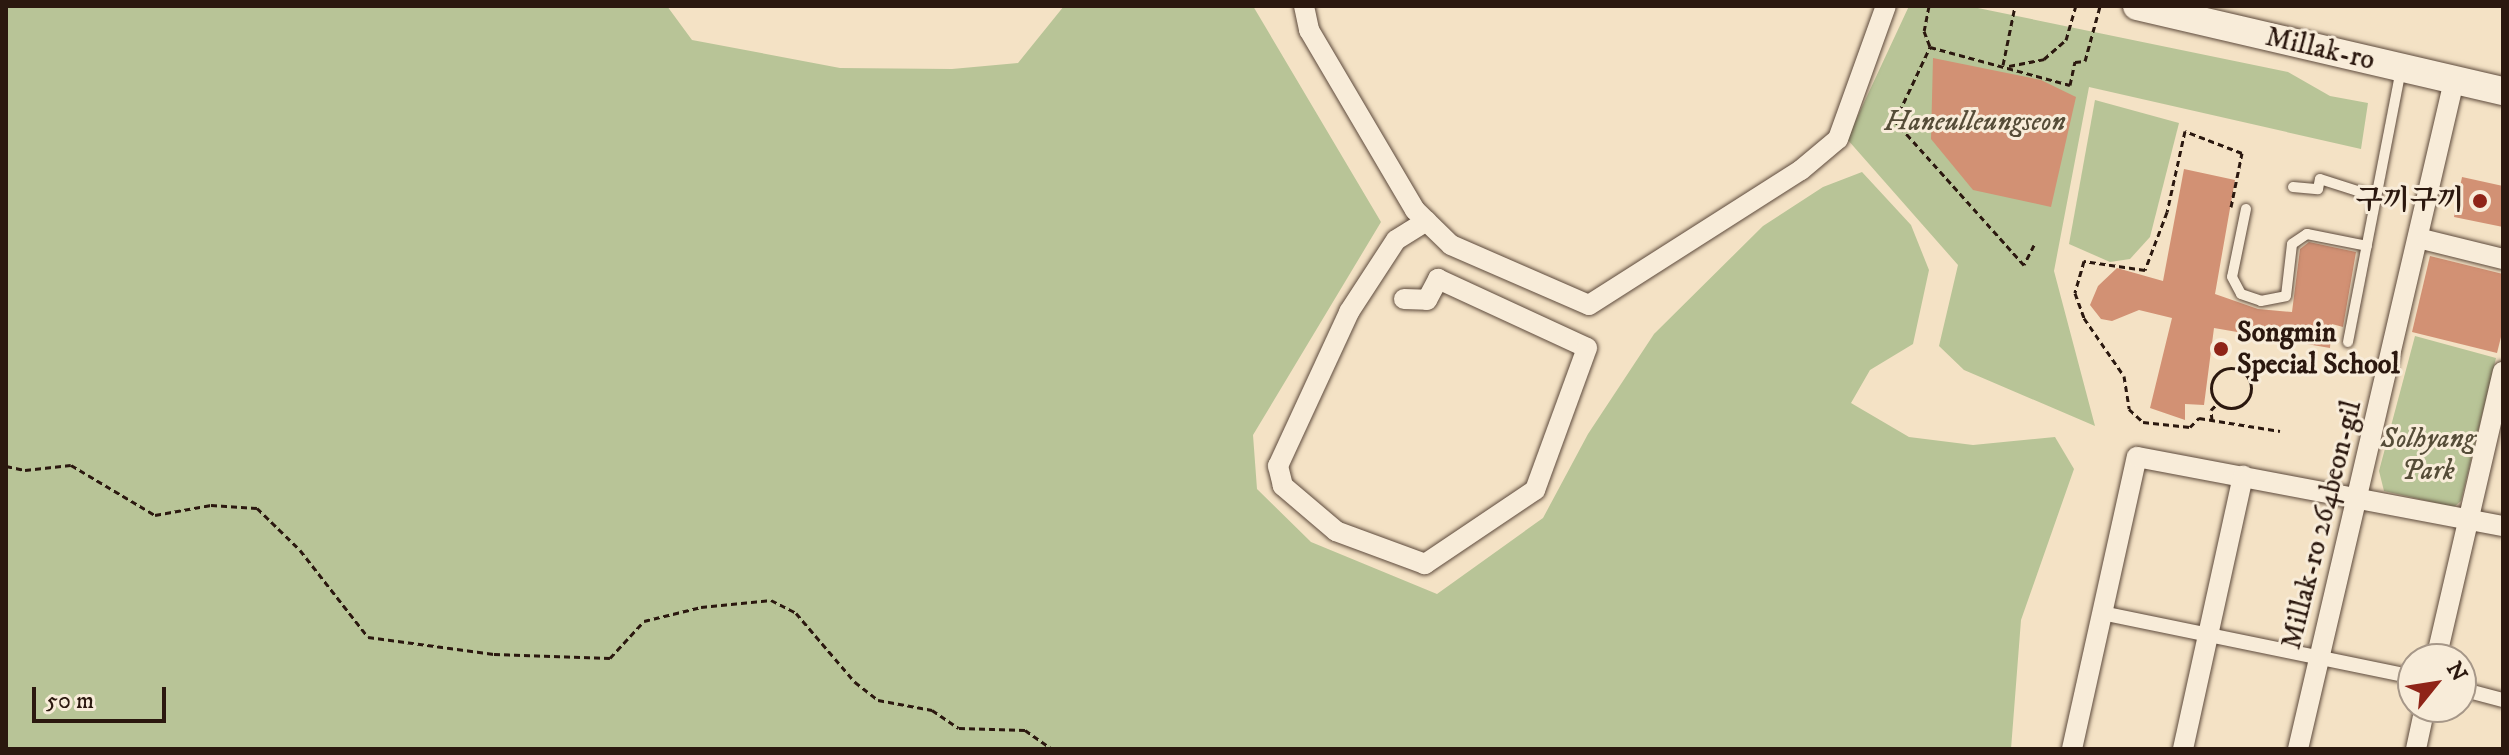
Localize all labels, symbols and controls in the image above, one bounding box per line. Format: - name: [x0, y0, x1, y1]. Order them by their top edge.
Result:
- street label: Millak-ro: [2262, 20, 2378, 78]
- park label: Haneulleungseon: [1884, 105, 2066, 139]
- place label: 구끼구끼: [2356, 184, 2464, 218]
- marker: 구끼구끼: [2471, 192, 2489, 210]
- place label: Songmin Special School: [2237, 316, 2400, 382]
- marker: Songmin Special School: [2212, 340, 2230, 358]
- street label: Millak-ro 264beon-gil: [2275, 397, 2369, 653]
- park label: Solhyang Park: [2381, 422, 2475, 488]
- north arrow: [2397, 643, 2477, 723]
- text: N: [2440, 657, 2473, 686]
- scale bar: [36, 671, 170, 721]
- text: 50 m: [46, 686, 94, 716]

